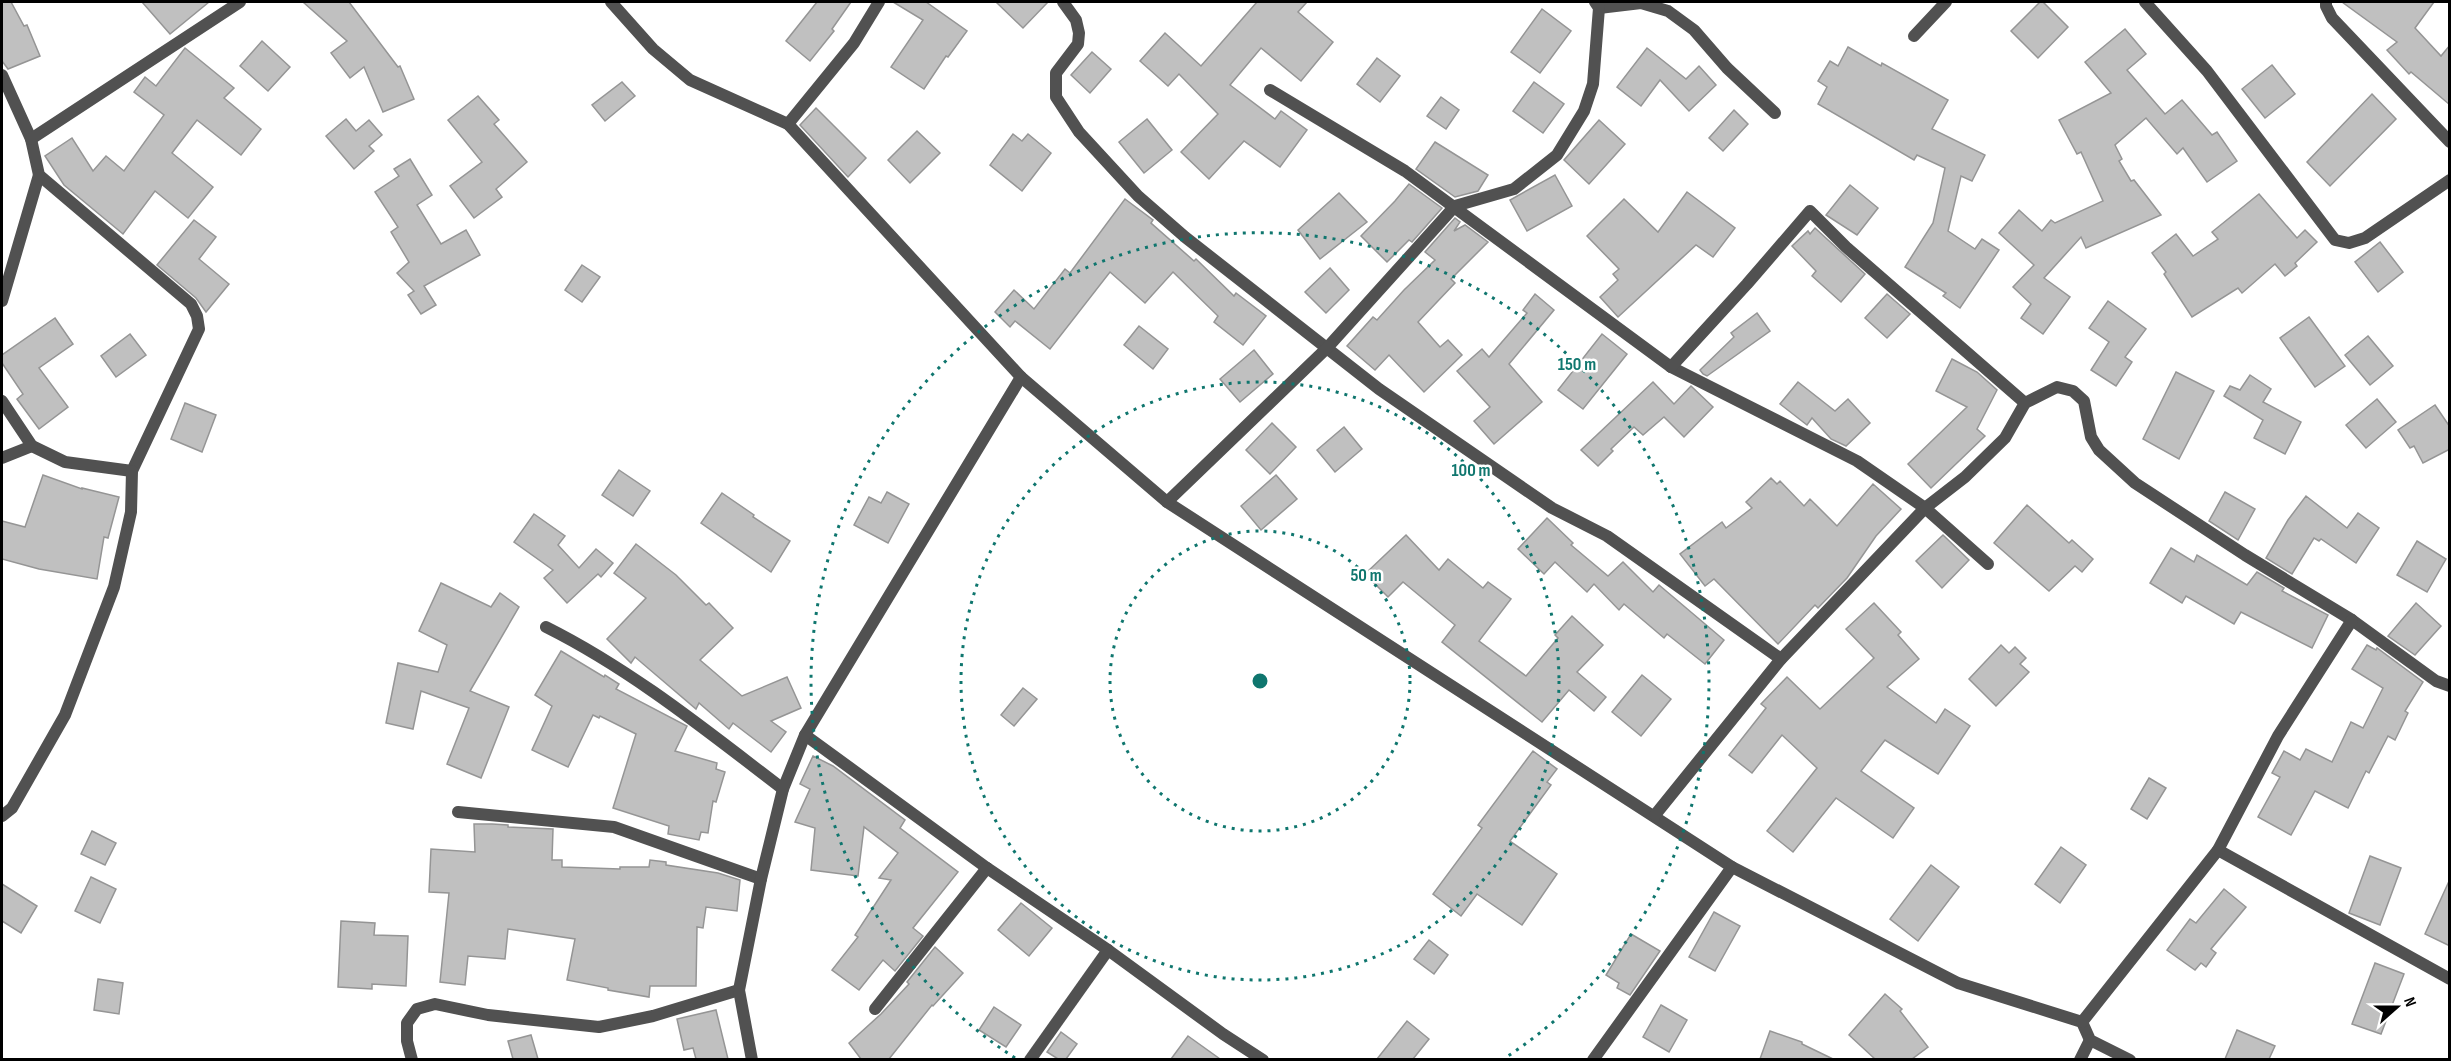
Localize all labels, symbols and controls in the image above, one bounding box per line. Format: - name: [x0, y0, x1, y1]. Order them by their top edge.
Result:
- text: 150 m: [1558, 354, 1596, 375]
- text: 100 m: [1452, 460, 1491, 481]
- text: 50 m: [1350, 565, 1382, 586]
- centre of rings: [1250, 671, 1270, 691]
- north arrow: [2367, 977, 2427, 1037]
- text: N: [2399, 995, 2420, 1010]

